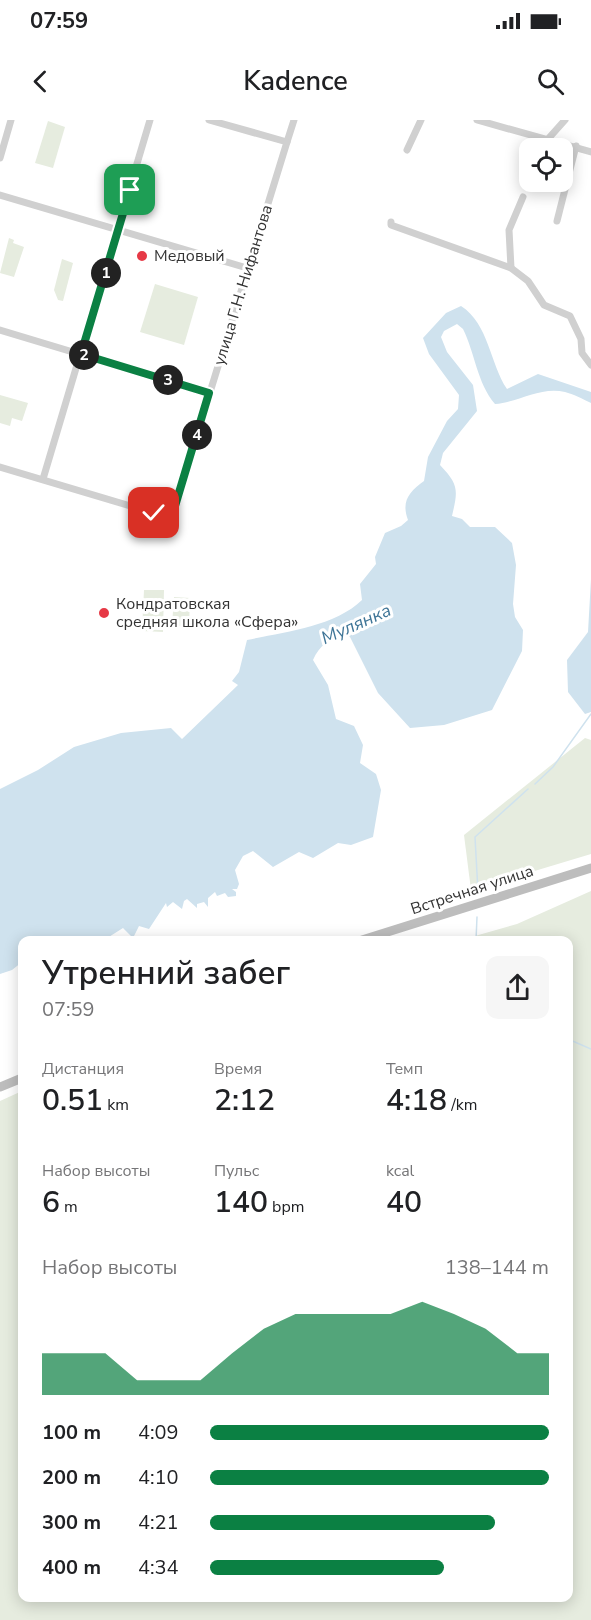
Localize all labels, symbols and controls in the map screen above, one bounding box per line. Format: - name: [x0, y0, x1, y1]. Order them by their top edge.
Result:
- text: 07:59: [30, 6, 88, 36]
- text: Kadence: [243, 63, 348, 100]
- icon: back: [24, 65, 57, 98]
- icon: search: [534, 65, 567, 98]
- map controls: [519, 138, 573, 192]
- button: locate: [519, 138, 573, 192]
- pin: [104, 164, 155, 215]
- icon: arrive: [113, 173, 146, 206]
- street label: улица Г.Н. Нифантова: [208, 202, 278, 368]
- place label: Медовый: [154, 245, 225, 267]
- marker: Медовый: [135, 249, 149, 263]
- pin: 1: [91, 258, 121, 288]
- text: 1: [101, 262, 111, 284]
- pin: 2: [69, 340, 99, 370]
- text: 2: [79, 344, 89, 366]
- pin: 3: [153, 365, 183, 395]
- text: 3: [163, 369, 173, 391]
- pin: 4: [182, 420, 212, 450]
- text: 4: [192, 424, 202, 446]
- pin: [128, 487, 179, 538]
- icon: check: [137, 496, 170, 529]
- place label: Кондратовская средняя школа «Сфера»: [116, 593, 298, 633]
- water label: Мулянка: [317, 598, 395, 650]
- marker: Кондратовская средняя школа «Сфера»: [97, 606, 111, 620]
- street label: Встречная улица: [408, 860, 536, 920]
- text: Утренний забег: [42, 951, 290, 996]
- button: share: [486, 956, 549, 1019]
- text: 07:59: [42, 996, 95, 1023]
- text: Дистанция: [42, 1058, 124, 1080]
- text: Время: [214, 1058, 262, 1080]
- text: Темп: [386, 1058, 423, 1080]
- text: 0.51: [42, 1080, 103, 1121]
- text: 2:12: [214, 1080, 275, 1121]
- text: 4:18: [386, 1080, 447, 1121]
- text: km: [103, 1094, 129, 1116]
- text: /km: [447, 1094, 477, 1116]
- text: Набор высоты: [42, 1160, 150, 1182]
- text: Пульс: [214, 1160, 259, 1182]
- text: kcal: [386, 1160, 414, 1182]
- text: 6: [42, 1182, 60, 1223]
- text: 140: [214, 1182, 268, 1223]
- text: 40: [386, 1182, 422, 1223]
- text: m: [60, 1196, 78, 1218]
- text: bpm: [268, 1196, 304, 1218]
- text: Набор высоты: [42, 1254, 177, 1281]
- text: 138–144 m: [445, 1254, 549, 1281]
- text: 100 m: [42, 1419, 101, 1446]
- text: 4:09: [138, 1419, 179, 1446]
- text: 200 m: [42, 1464, 101, 1491]
- text: 4:10: [138, 1464, 179, 1491]
- text: 300 m: [42, 1509, 101, 1536]
- text: 4:21: [138, 1509, 179, 1536]
- text: 400 m: [42, 1554, 101, 1581]
- text: 4:34: [138, 1554, 179, 1581]

